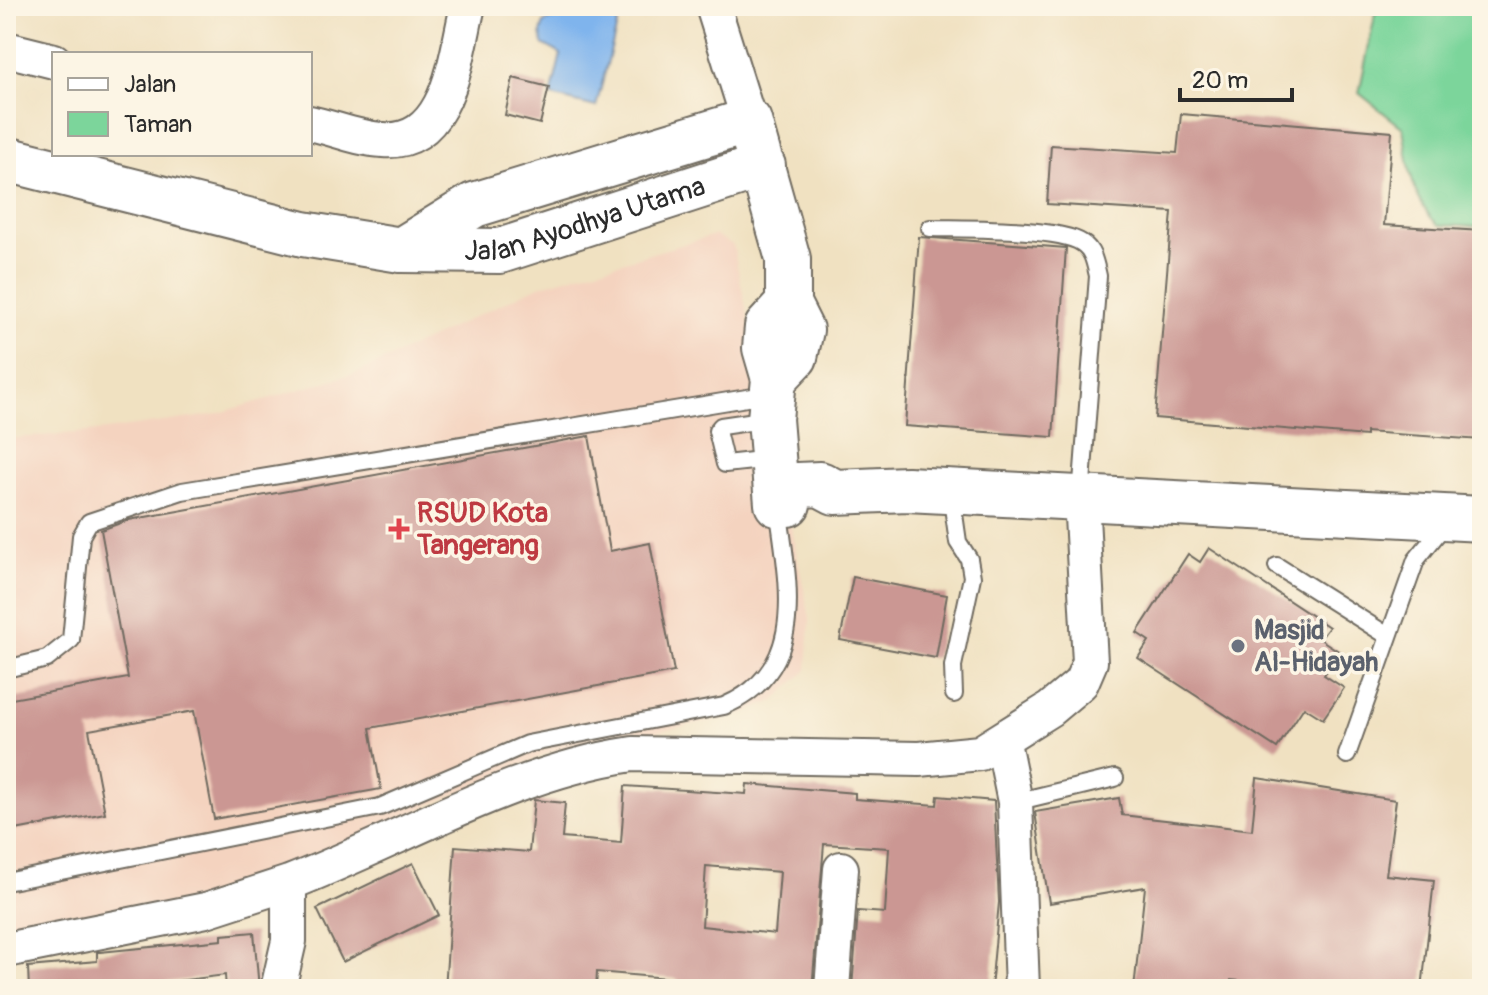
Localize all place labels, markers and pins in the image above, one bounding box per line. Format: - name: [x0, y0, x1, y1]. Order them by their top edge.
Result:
- place label: RSUD Kota Tangerang: [416, 496, 548, 563]
- marker: RSUD Kota Tangerang: [388, 518, 410, 540]
- place label: Masjid Al-Hidayah: [1254, 613, 1378, 680]
- marker: Masjid Al-Hidayah: [1229, 637, 1247, 655]

